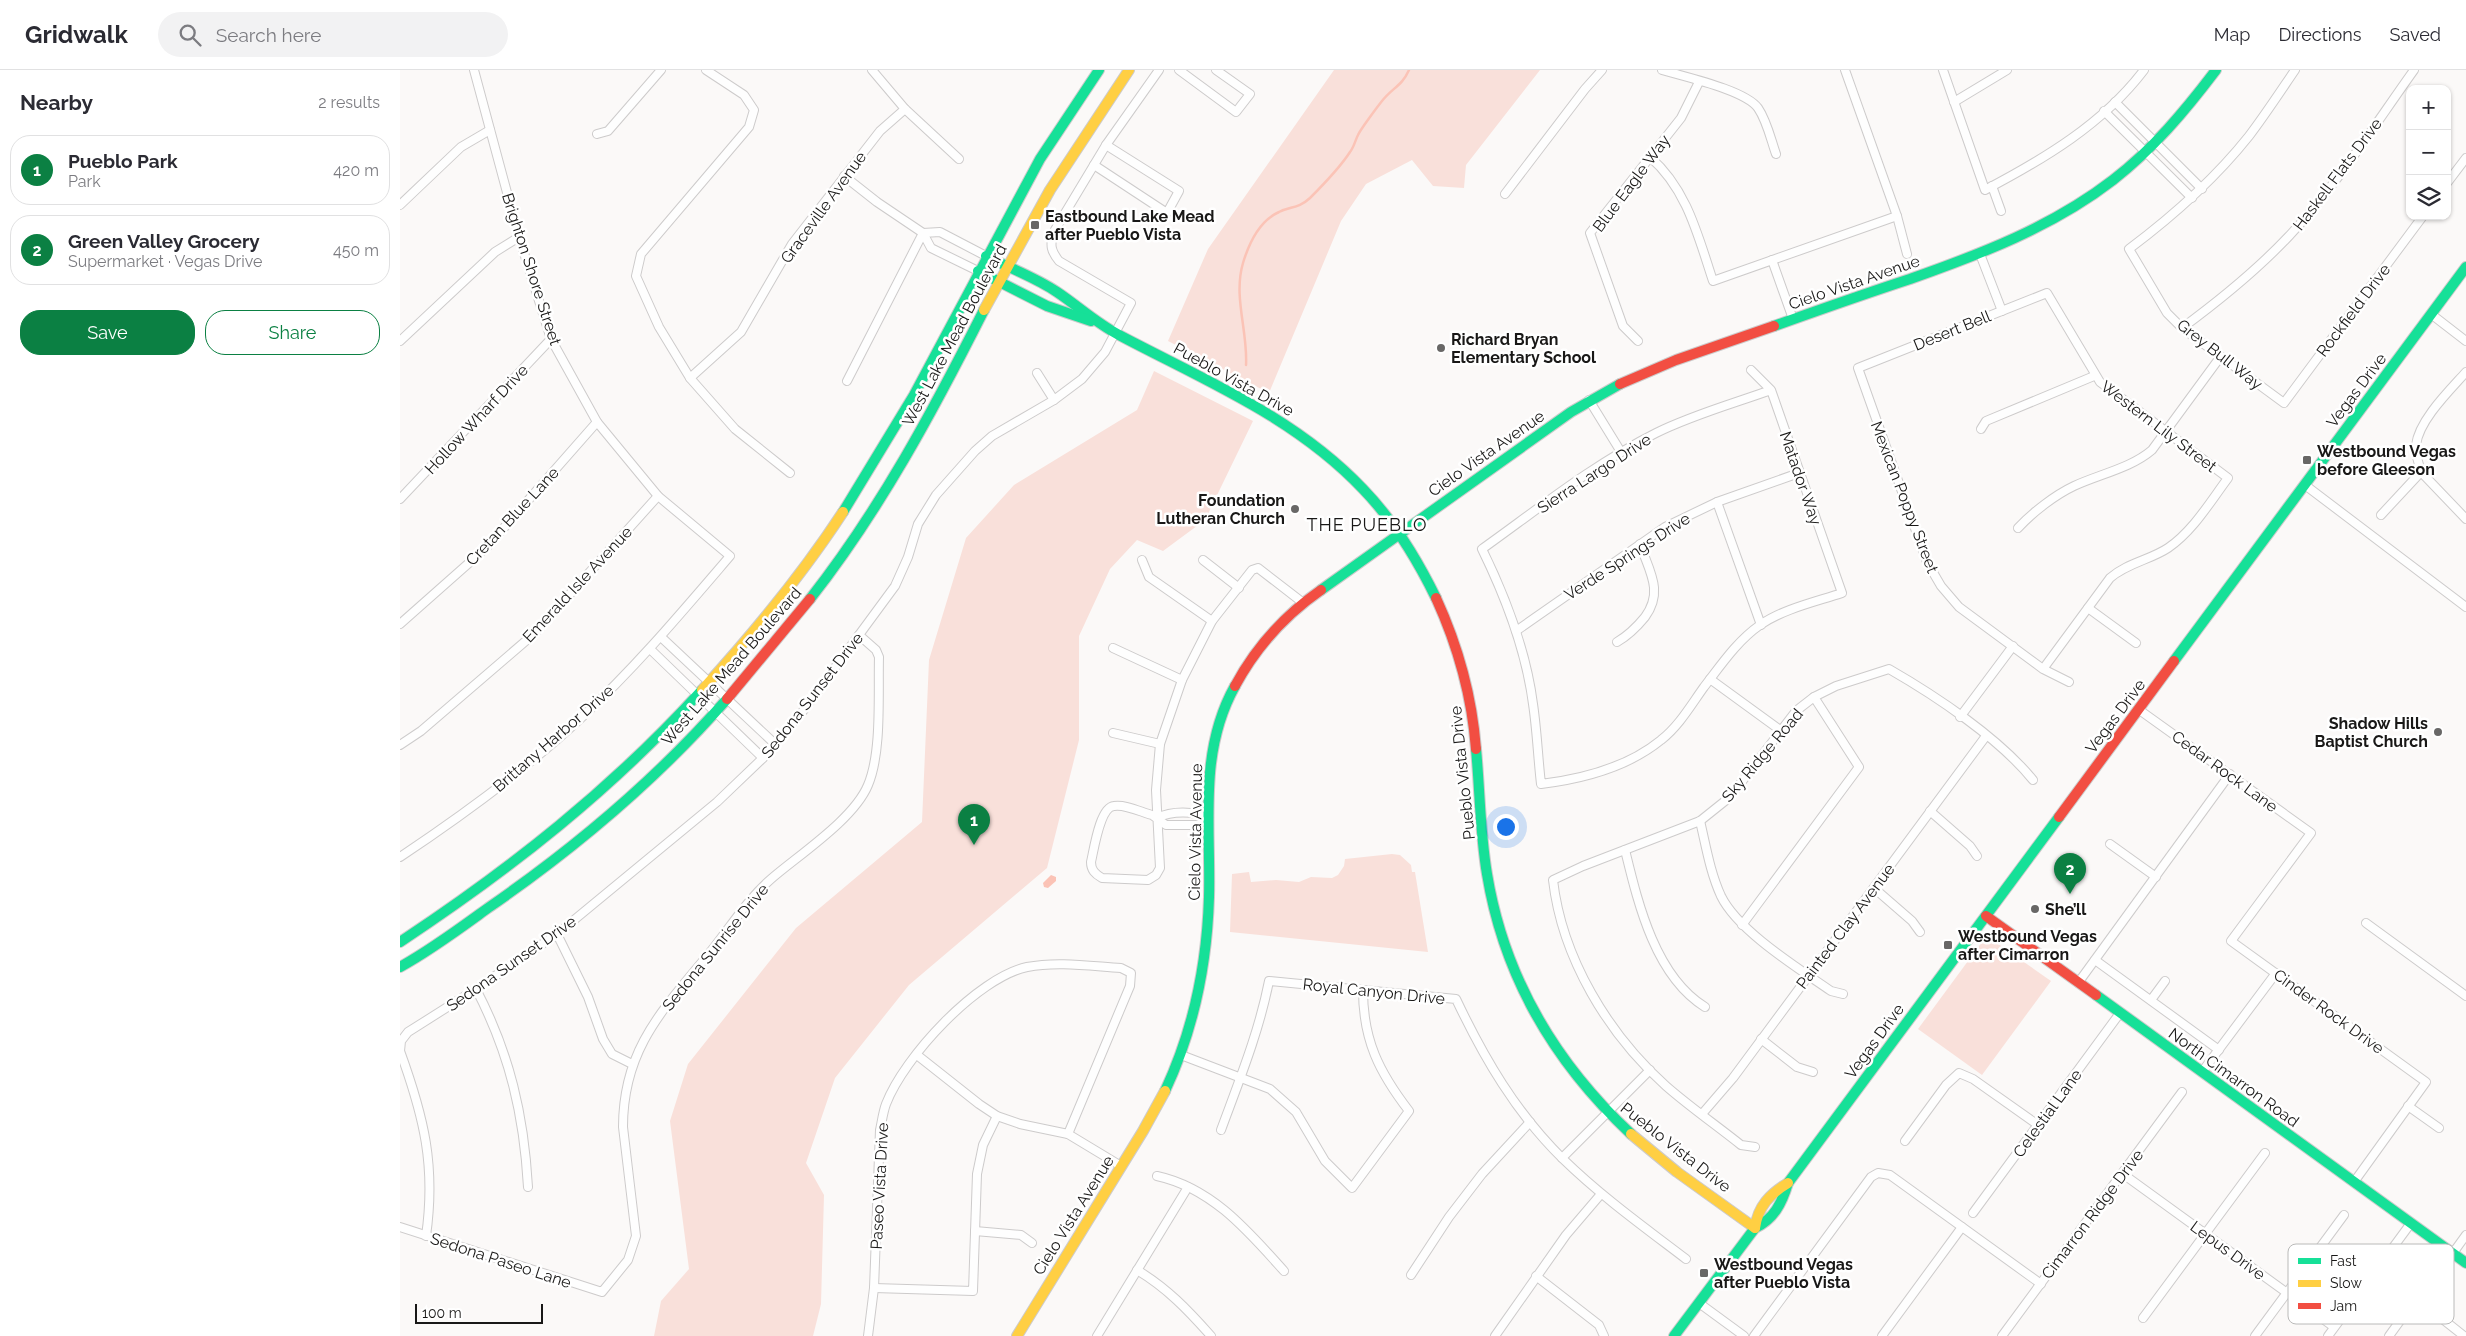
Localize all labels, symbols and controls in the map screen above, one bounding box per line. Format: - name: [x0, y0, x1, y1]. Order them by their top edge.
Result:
- search box: [158, 12, 508, 57]
- text: Gridwalk: [25, 20, 128, 49]
- icon: search: [176, 21, 204, 49]
- text: Search here: [216, 24, 321, 46]
- text: Map: [2214, 24, 2250, 45]
- text: Directions: [2278, 24, 2362, 45]
- text: Saved: [2390, 24, 2441, 45]
- map controls: [2406, 85, 2451, 220]
- button: +: [2406, 85, 2451, 130]
- text: Nearby: [20, 90, 93, 115]
- text: 2 results: [318, 93, 380, 112]
- street label: Haskell Flats Drive: [2289, 114, 2386, 234]
- button: −: [2406, 130, 2451, 175]
- street label: Blue Eagle Way: [1589, 131, 1674, 236]
- street label: Graceville Avenue: [776, 148, 870, 267]
- text: Pueblo Park: [68, 150, 178, 172]
- text: 1: [33, 161, 41, 180]
- text: 420 m: [333, 161, 379, 180]
- text: Park: [68, 172, 101, 191]
- button: layers: [2406, 175, 2451, 220]
- street label: Brighton Shore Street: [498, 191, 565, 348]
- place label: Eastbound Lake Mead after Pueblo Vista: [1045, 207, 1215, 244]
- marker: Eastbound Lake Mead after Pueblo Vista: [1029, 219, 1041, 231]
- text: Green Valley Grocery: [68, 230, 260, 252]
- text: 2: [32, 241, 42, 260]
- text: 450 m: [333, 241, 379, 260]
- street label: West Lake Mead Boulevard: [898, 241, 1011, 430]
- street label: Cielo Vista Avenue: [1786, 251, 1922, 314]
- text: Supermarket · Vegas Drive: [68, 252, 262, 271]
- street label: Rockfield Drive: [2312, 260, 2394, 360]
- street label: Desert Bell: [1911, 306, 1994, 355]
- button: Save: [20, 310, 195, 355]
- button: Share: [205, 310, 380, 355]
- street label: Grey Bull Way: [2173, 315, 2266, 394]
- place label: Richard Bryan Elementary School: [1451, 330, 1597, 367]
- street label: Pueblo Vista Drive: [1170, 339, 1297, 420]
- marker: Richard Bryan Elementary School: [1435, 342, 1447, 354]
- street label: Vegas Drive: [2322, 350, 2390, 431]
- street label: Hollow Wharf Drive: [421, 361, 532, 478]
- street label: Western Lily Street: [2097, 377, 2221, 476]
- street label: Cielo Vista Avenue: [1425, 406, 1548, 501]
- street label: Mexican Poppy Street: [1867, 419, 1942, 576]
- street label: Matador Way: [1776, 429, 1826, 528]
- street label: Sierra Largo Drive: [1534, 430, 1655, 517]
- place label: Westbound Vegas before Gleeson: [2317, 442, 2456, 479]
- marker: Westbound Vegas before Gleeson: [2301, 454, 2313, 466]
- street label: Cretan Blue Lane: [462, 463, 563, 570]
- place label: Foundation Lutheran Church: [1156, 491, 1285, 528]
- marker: Foundation Lutheran Church: [1289, 503, 1301, 515]
- street label: Verde Springs Drive: [1561, 509, 1694, 604]
- district label: THE PUEBLO: [1306, 514, 1428, 535]
- street label: Emerald Isle Avenue: [519, 522, 636, 646]
- street label: West Lake Mead Boulevard: [657, 583, 805, 749]
- street label: Sedona Sunset Drive: [758, 629, 867, 762]
- street label: Vegas Drive: [2081, 676, 2149, 757]
- street label: Brittany Harbor Drive: [489, 681, 618, 796]
- street label: Pueblo Vista Drive: [1446, 705, 1479, 841]
- street label: Sky Ridge Road: [1718, 705, 1807, 806]
- place label: Shadow Hills Baptist Church: [2315, 714, 2428, 751]
- marker: Shadow Hills Baptist Church: [2432, 726, 2444, 738]
- street label: Cedar Rock Lane: [2168, 727, 2281, 816]
- street label: Cielo Vista Avenue: [1185, 763, 1206, 901]
- pin: 1: [958, 804, 990, 845]
- your location: [1493, 814, 1519, 840]
- pin: 2: [2054, 853, 2086, 894]
- street label: Painted Clay Avenue: [1792, 860, 1899, 993]
- street label: Sedona Sunrise Drive: [658, 880, 772, 1015]
- place label: She’ll: [2045, 900, 2087, 919]
- marker: She’ll: [2029, 903, 2041, 915]
- street label: Sedona Sunset Drive: [443, 911, 580, 1015]
- place label: Westbound Vegas after Cimarron: [1958, 927, 2097, 964]
- marker: Westbound Vegas after Cimarron: [1942, 939, 1954, 951]
- street label: Cinder Rock Drive: [2270, 965, 2388, 1058]
- street label: Royal Canyon Drive: [1302, 975, 1446, 1008]
- street label: Vegas Drive: [1841, 1000, 1908, 1082]
- street label: North Cimarron Road: [2165, 1024, 2303, 1131]
- street label: Celestial Lane: [2009, 1066, 2086, 1161]
- street label: Pueblo Vista Drive: [1617, 1098, 1735, 1196]
- street label: Paseo Vista Drive: [867, 1122, 892, 1250]
- street label: Cimarron Ridge Drive: [2038, 1146, 2147, 1283]
- street label: Cielo Vista Avenue: [1029, 1152, 1118, 1278]
- street label: Lepus Drive: [2187, 1217, 2269, 1284]
- street label: Sedona Paseo Lane: [428, 1229, 574, 1292]
- legend: [2288, 1244, 2454, 1324]
- text: Fast: [2330, 1253, 2357, 1269]
- place label: Westbound Vegas after Pueblo Vista: [1714, 1255, 1853, 1292]
- marker: Westbound Vegas after Pueblo Vista: [1698, 1267, 1710, 1279]
- text: Slow: [2330, 1275, 2362, 1291]
- text: Jam: [2330, 1298, 2357, 1314]
- scale bar: [415, 1301, 542, 1324]
- text: 100 m: [422, 1305, 462, 1321]

